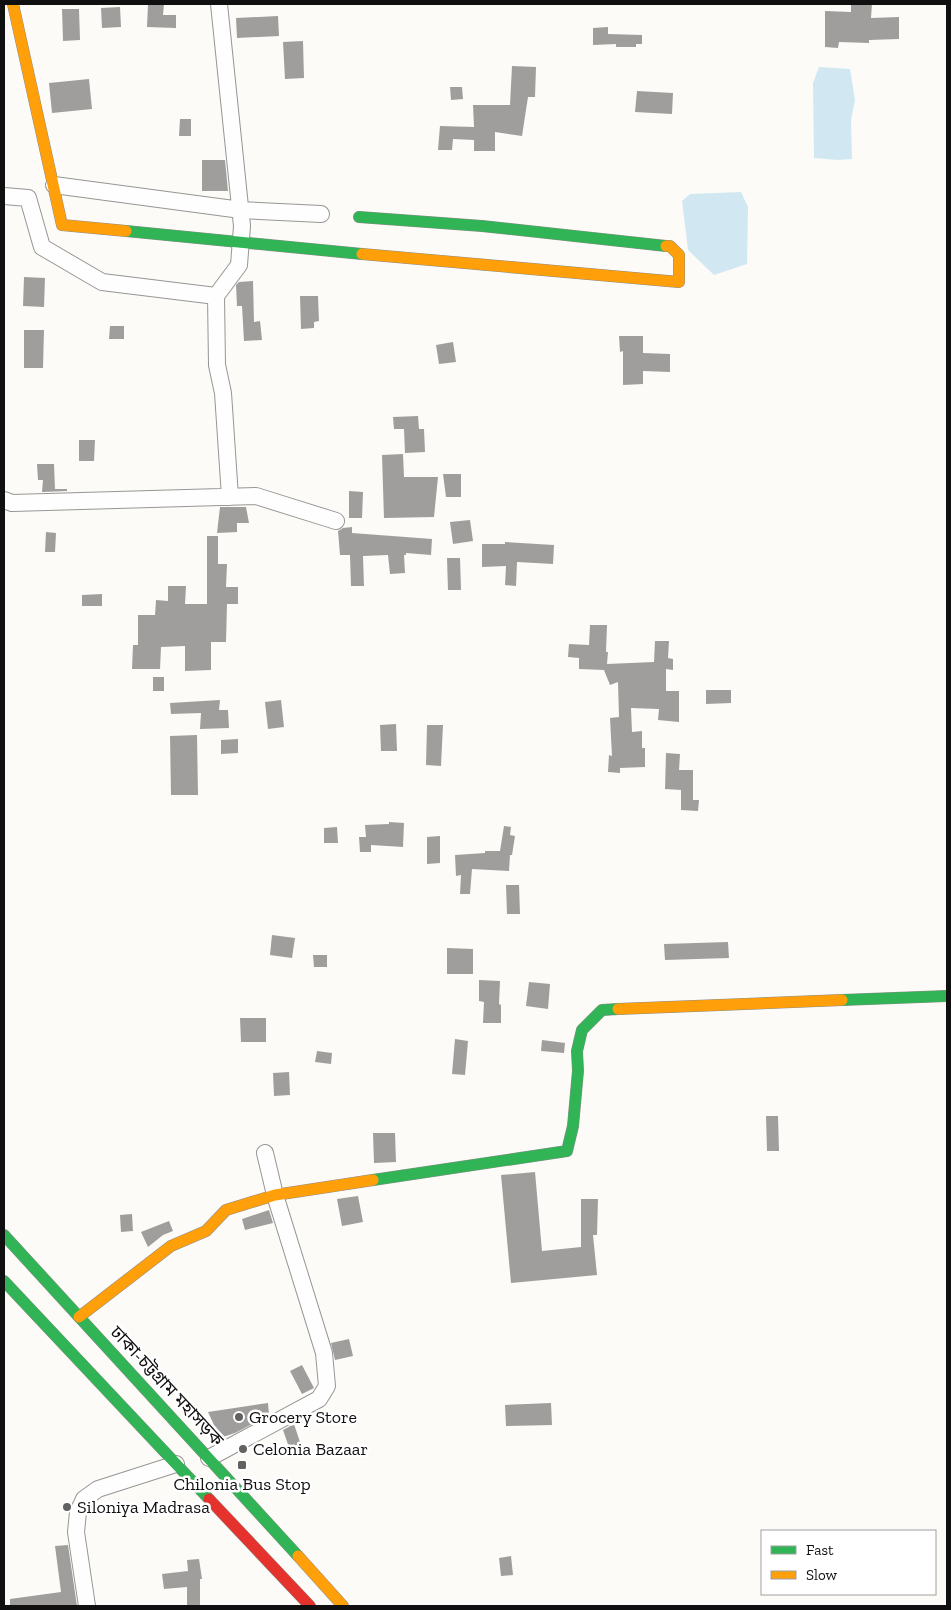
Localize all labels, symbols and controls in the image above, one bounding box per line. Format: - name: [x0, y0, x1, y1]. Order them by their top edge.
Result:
- street label: ঢাকা-চট্টগ্রাম মহাসড়ক: [105, 1321, 229, 1451]
- place label: Grocery Store: [249, 1406, 357, 1428]
- marker: Grocery Store: [233, 1411, 245, 1423]
- place label: Celonia Bazaar: [253, 1438, 368, 1460]
- marker: Celonia Bazaar: [237, 1443, 249, 1455]
- marker: Chilonia Bus Stop: [236, 1459, 248, 1471]
- place label: Chilonia Bus Stop: [173, 1473, 311, 1495]
- place label: Siloniya Madrasa: [77, 1496, 210, 1518]
- marker: Siloniya Madrasa: [61, 1501, 73, 1513]
- legend: [761, 1530, 936, 1595]
- text: Fast: [806, 1541, 834, 1559]
- text: Slow: [806, 1566, 838, 1584]

